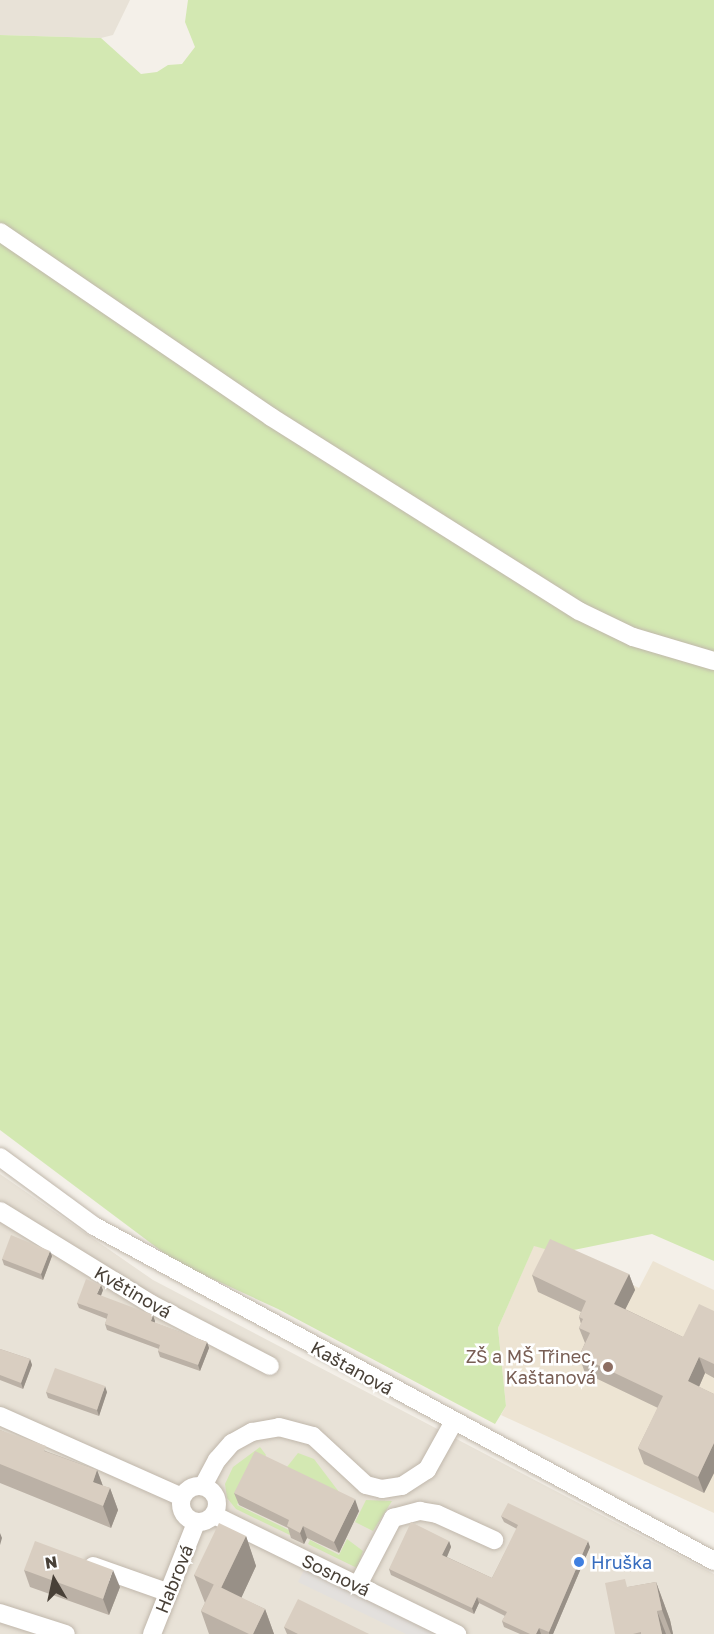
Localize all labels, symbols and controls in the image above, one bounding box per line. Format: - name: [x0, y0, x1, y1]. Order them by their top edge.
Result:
- street label: Květinová: [91, 1261, 175, 1323]
- street label: Kaštanová: [307, 1337, 397, 1399]
- place label: ZŠ a MŠ Třinec, Kaštanová: [466, 1346, 596, 1388]
- marker: ZŠ a MŠ Třinec, Kaštanová: [601, 1360, 615, 1374]
- street label: Habrová: [151, 1542, 197, 1616]
- street label: Sosnová: [298, 1549, 374, 1601]
- north arrow: [24, 1550, 84, 1610]
- text: N: [44, 1551, 59, 1573]
- place label: Hruška: [591, 1551, 652, 1573]
- marker: Hruška: [572, 1555, 586, 1569]

